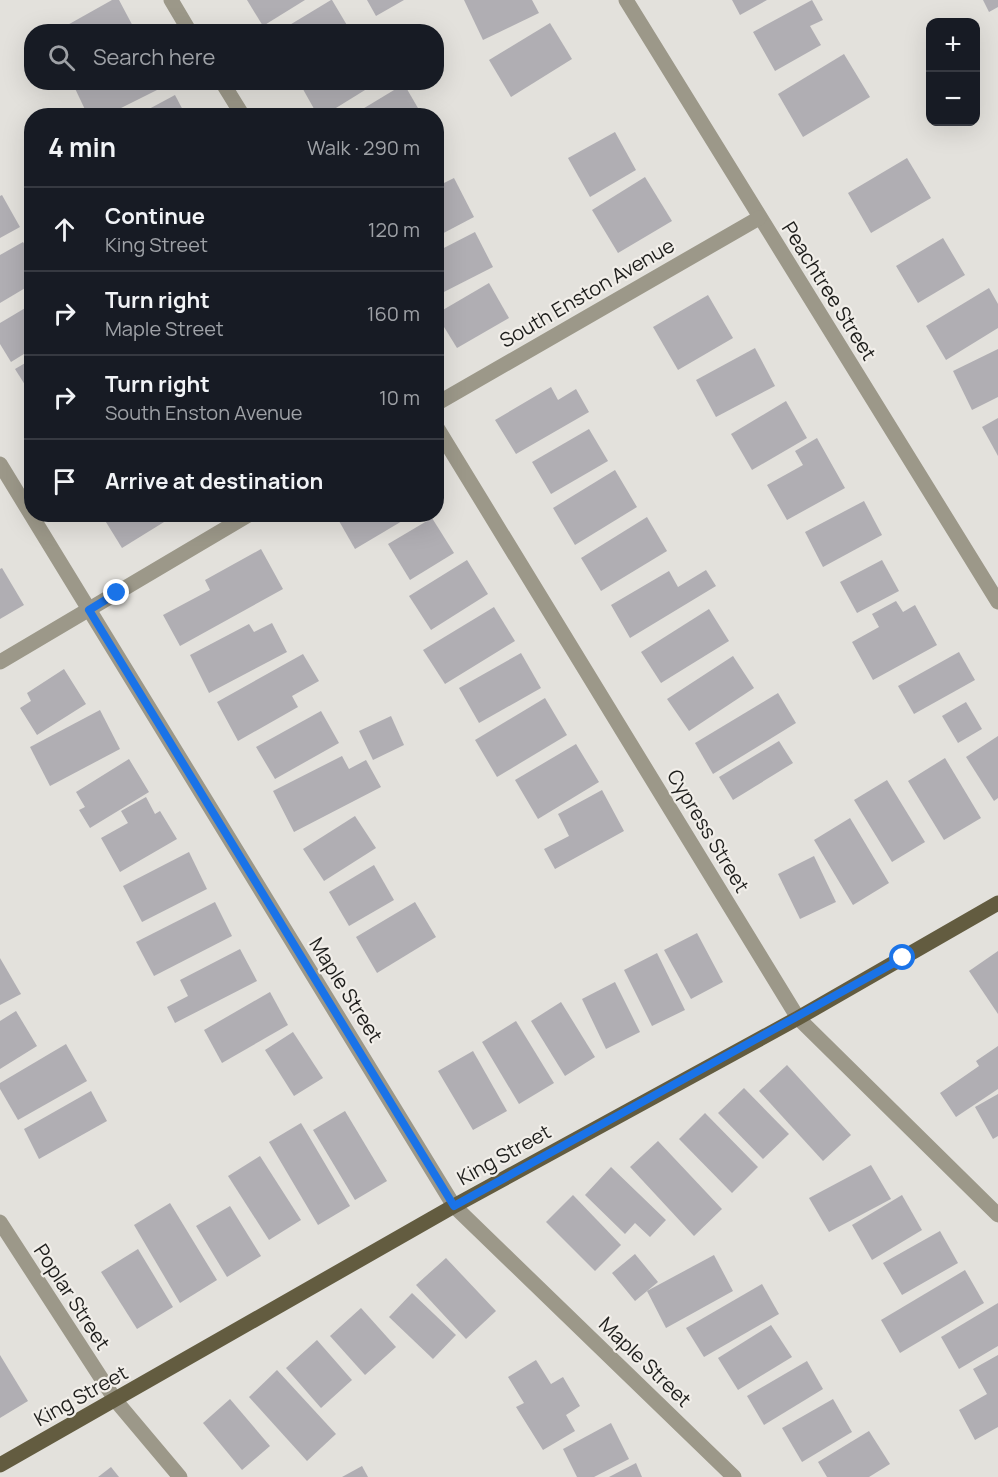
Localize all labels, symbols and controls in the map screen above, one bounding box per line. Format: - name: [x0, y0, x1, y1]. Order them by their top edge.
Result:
- map controls: [926, 18, 980, 126]
- button: +: [926, 18, 980, 72]
- search box: [24, 24, 444, 90]
- icon: search: [45, 41, 78, 74]
- text: Search here: [93, 42, 215, 72]
- button: −: [926, 72, 980, 126]
- text: 4 min: [48, 129, 116, 165]
- text: Walk · 290 m: [307, 134, 420, 161]
- text: Continue: [105, 201, 205, 231]
- icon: ahead: [48, 213, 81, 246]
- text: 120 m: [368, 216, 420, 243]
- street label: Peachtree Street: [776, 216, 883, 365]
- text: King Street: [105, 231, 208, 258]
- street label: South Enston Avenue: [494, 232, 679, 354]
- text: Turn right: [105, 285, 210, 315]
- icon: right: [48, 297, 81, 330]
- text: 160 m: [367, 300, 420, 327]
- text: Maple Street: [105, 315, 224, 342]
- text: Turn right: [105, 369, 210, 399]
- icon: right: [48, 381, 81, 414]
- text: 10 m: [379, 384, 420, 411]
- text: South Enston Avenue: [105, 399, 303, 426]
- icon: arrive: [48, 465, 81, 498]
- text: Arrive at destination: [105, 466, 323, 496]
- route end: [103, 579, 129, 605]
- street label: Cypress Street: [661, 764, 756, 897]
- street label: Maple Street: [303, 932, 389, 1047]
- route start: [889, 944, 915, 970]
- street label: King Street: [452, 1118, 555, 1191]
- street label: Poplar Street: [28, 1238, 117, 1355]
- street label: Maple Street: [593, 1311, 697, 1413]
- street label: King Street: [29, 1359, 132, 1432]

